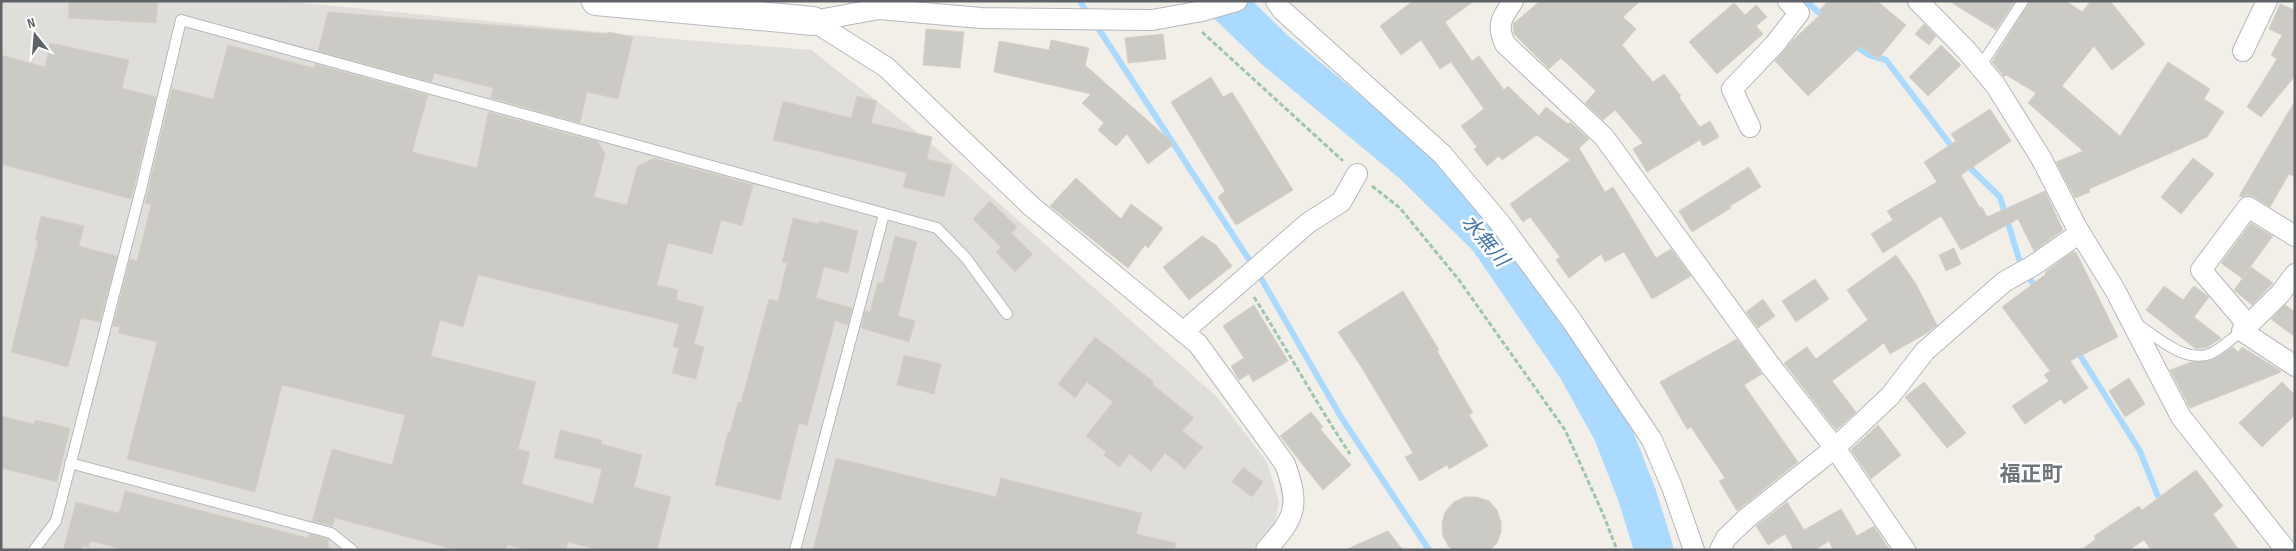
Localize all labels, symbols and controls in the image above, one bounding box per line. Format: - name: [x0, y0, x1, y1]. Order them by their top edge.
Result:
- north arrow: [10, 10, 60, 60]
- text: N: [25, 14, 37, 32]
- water label: 水無川: [1457, 210, 1515, 273]
- district label: 福正町: [2000, 462, 2063, 487]

